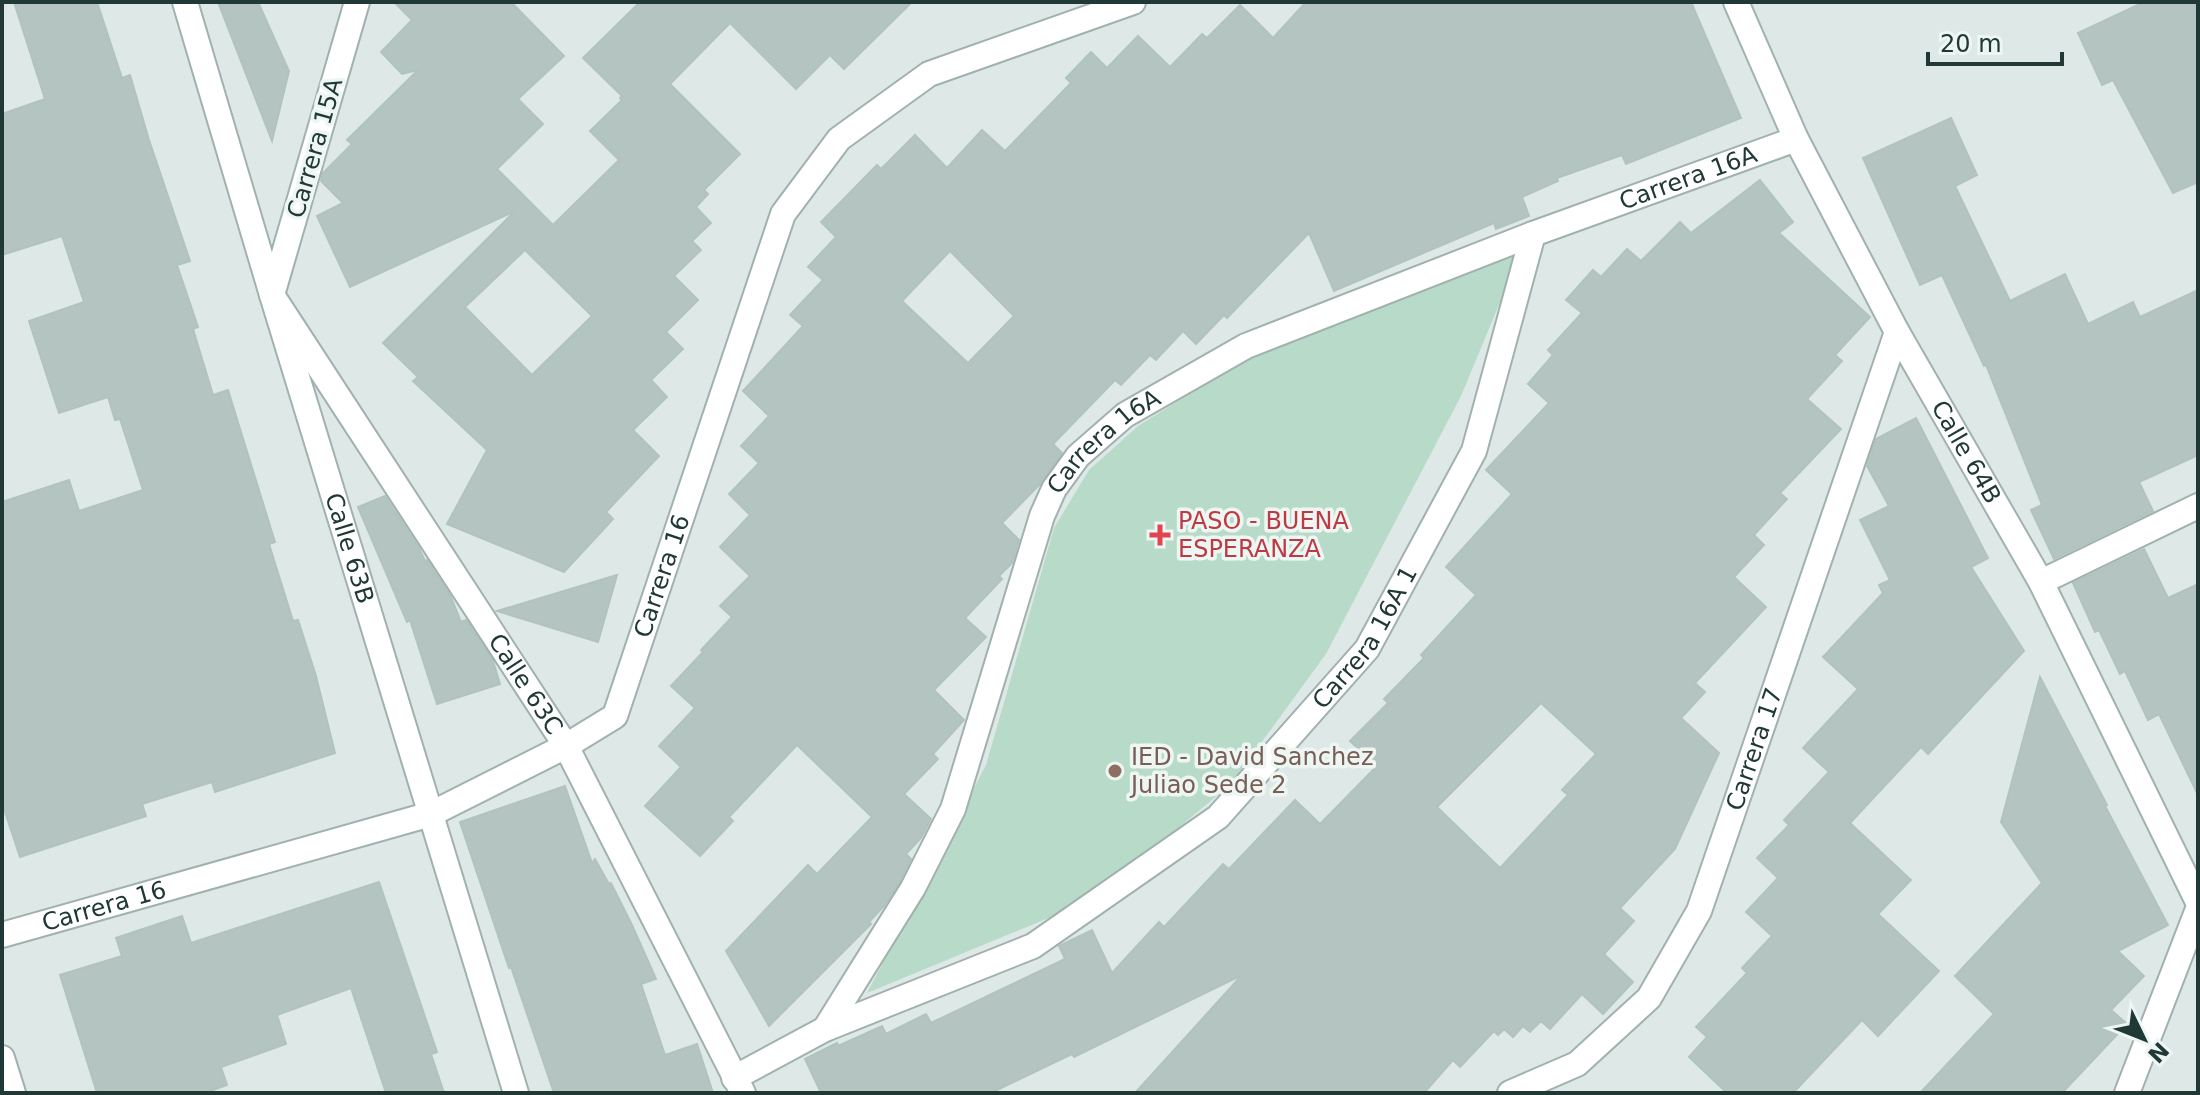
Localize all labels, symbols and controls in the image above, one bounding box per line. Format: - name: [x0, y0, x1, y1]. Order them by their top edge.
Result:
- scale bar: [1928, 16, 2062, 66]
- text: 20 m: [1940, 30, 2002, 58]
- street label: Carrera 15A: [282, 74, 348, 221]
- street label: Carrera 16A: [1616, 140, 1761, 216]
- street label: Carrera 16A: [1041, 384, 1166, 499]
- street label: Calle 64B: [1926, 396, 2007, 509]
- street label: Calle 63B: [319, 490, 380, 607]
- place label: PASO - BUENA ESPERANZA: [1178, 507, 1350, 563]
- street label: Carrera 16: [628, 511, 695, 641]
- marker: PASO - BUENA ESPERANZA: [1149, 524, 1171, 546]
- street label: Carrera 16A 1: [1307, 561, 1423, 714]
- street label: Calle 63C: [483, 628, 569, 740]
- street label: Carrera 17: [1720, 684, 1788, 814]
- place label: IED - David Sanchez Juliao Sede 2: [1129, 743, 1373, 799]
- marker: IED - David Sanchez Juliao Sede 2: [1106, 762, 1124, 780]
- street label: Carrera 16: [39, 875, 169, 937]
- north arrow: [2104, 999, 2184, 1079]
- text: N: [2143, 1037, 2174, 1068]

